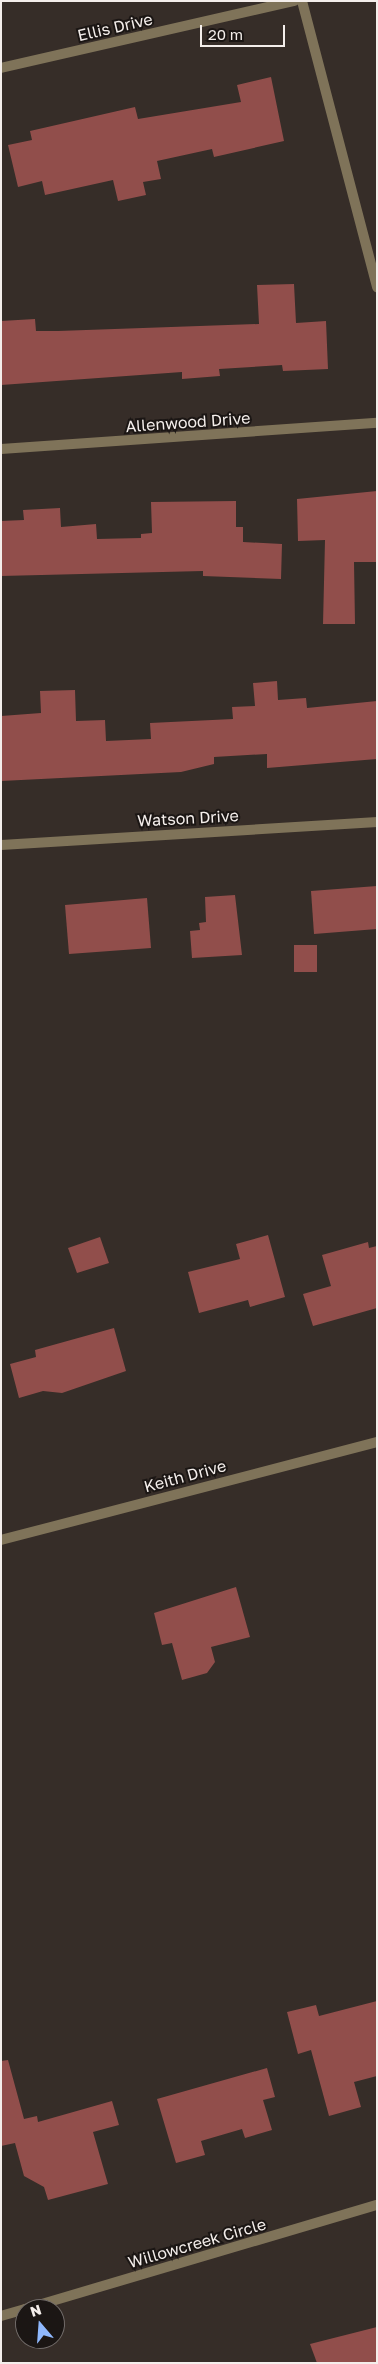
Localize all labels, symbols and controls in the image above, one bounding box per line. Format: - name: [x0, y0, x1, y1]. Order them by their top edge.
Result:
- street label: Ellis Drive: [76, 9, 154, 45]
- scale bar: [203, 15, 288, 47]
- text: 20 m: [208, 25, 243, 43]
- street label: Allenwood Drive: [125, 408, 251, 436]
- street label: Watson Drive: [137, 806, 239, 830]
- street label: Keith Drive: [142, 1456, 228, 1496]
- street label: Willowcreek Circle: [126, 2214, 268, 2272]
- north arrow: [15, 2299, 65, 2349]
- text: N: [28, 2300, 43, 2320]

